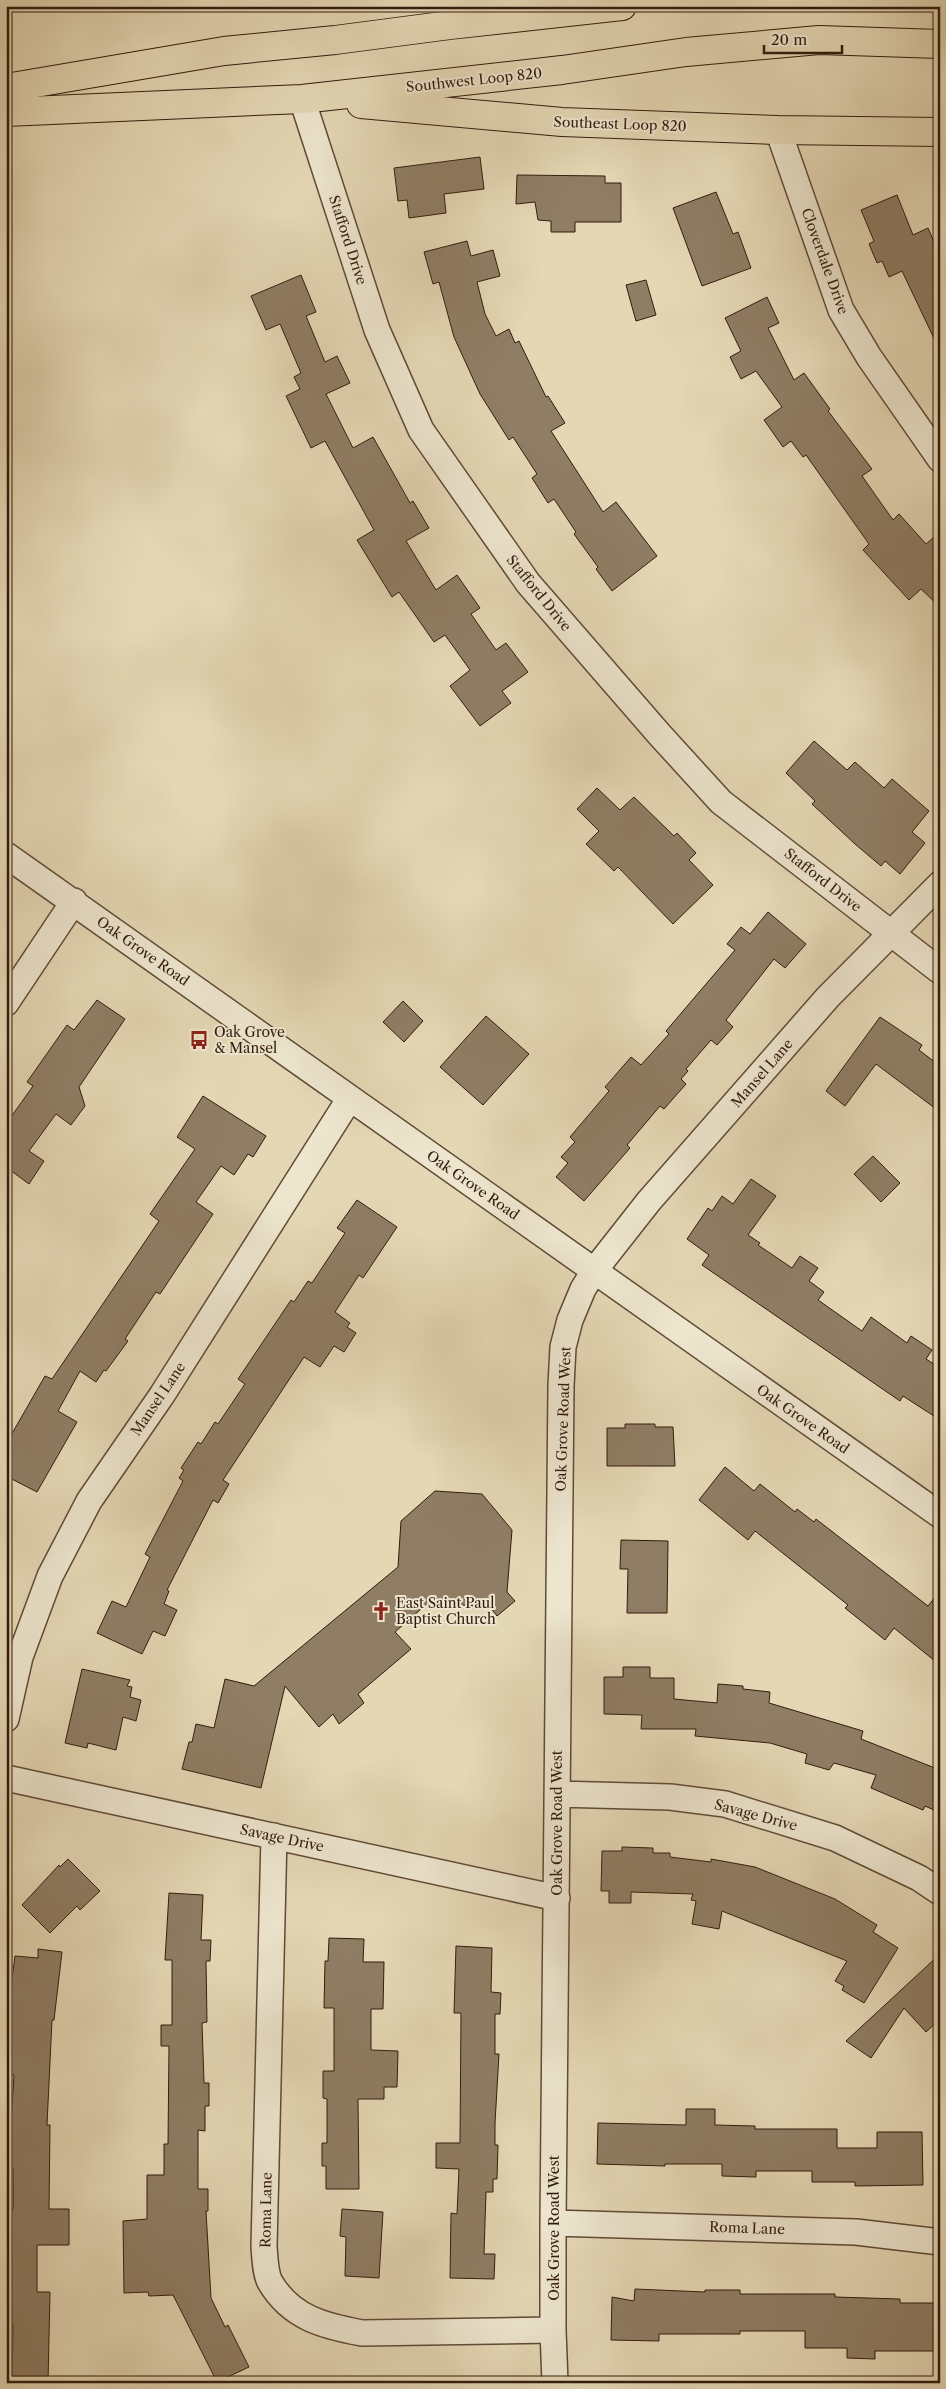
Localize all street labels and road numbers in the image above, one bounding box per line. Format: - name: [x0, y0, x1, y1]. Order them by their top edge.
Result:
- street label: Southwest Loop 820: [405, 64, 543, 96]
- street label: Southeast Loop 820: [553, 113, 687, 135]
- street label: Stafford Drive: [325, 193, 371, 287]
- street label: Cloverdale Drive: [797, 205, 853, 317]
- street label: Stafford Drive: [503, 551, 575, 635]
- street label: Stafford Drive: [781, 844, 865, 916]
- street label: Oak Grove Road: [93, 912, 193, 990]
- street label: Mansel Lane: [727, 1035, 797, 1111]
- street label: Oak Grove Road: [423, 1146, 523, 1224]
- street label: Oak Grove Road West: [551, 1346, 575, 1492]
- street label: Mansel Lane: [127, 1359, 189, 1439]
- street label: Oak Grove Road: [753, 1380, 853, 1458]
- street label: Oak Grove Road West: [548, 1750, 566, 1896]
- street label: Savage Drive: [713, 1795, 800, 1835]
- street label: Savage Drive: [238, 1820, 326, 1856]
- street label: Oak Grove Road West: [545, 2155, 563, 2301]
- street label: Roma Lane: [256, 2172, 276, 2248]
- street label: Roma Lane: [709, 2218, 785, 2238]

